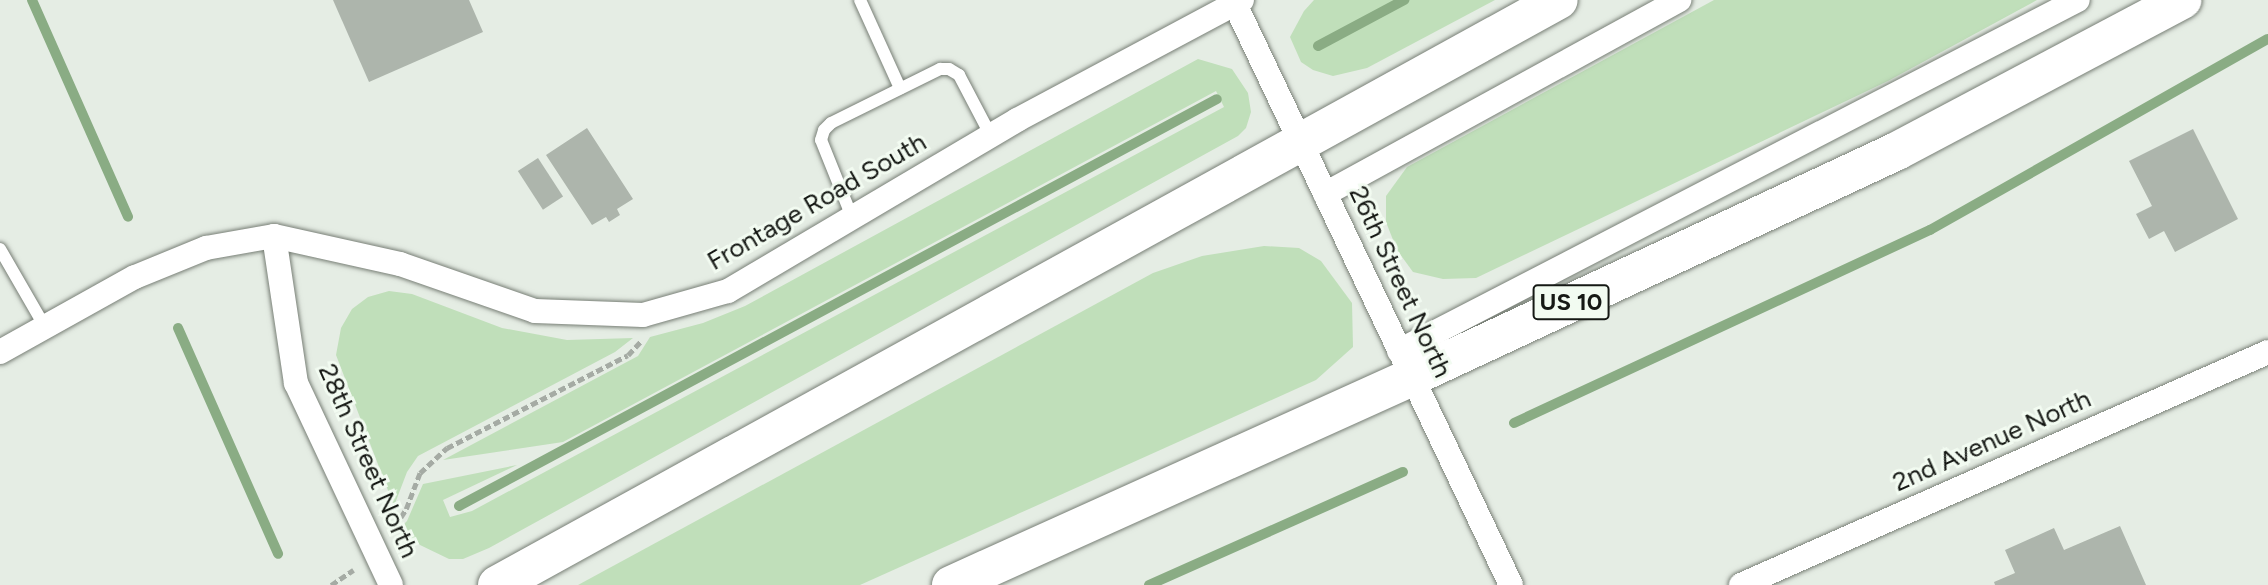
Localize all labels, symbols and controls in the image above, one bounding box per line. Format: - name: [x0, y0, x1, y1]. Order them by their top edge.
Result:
- street label: Frontage Road South: [702, 127, 932, 277]
- street label: 26th Street North: [1342, 181, 1458, 383]
- road number: US 10: [1532, 282, 1610, 323]
- street label: 28th Street North: [311, 359, 425, 563]
- street label: 2nd Avenue North: [1888, 383, 2096, 499]

